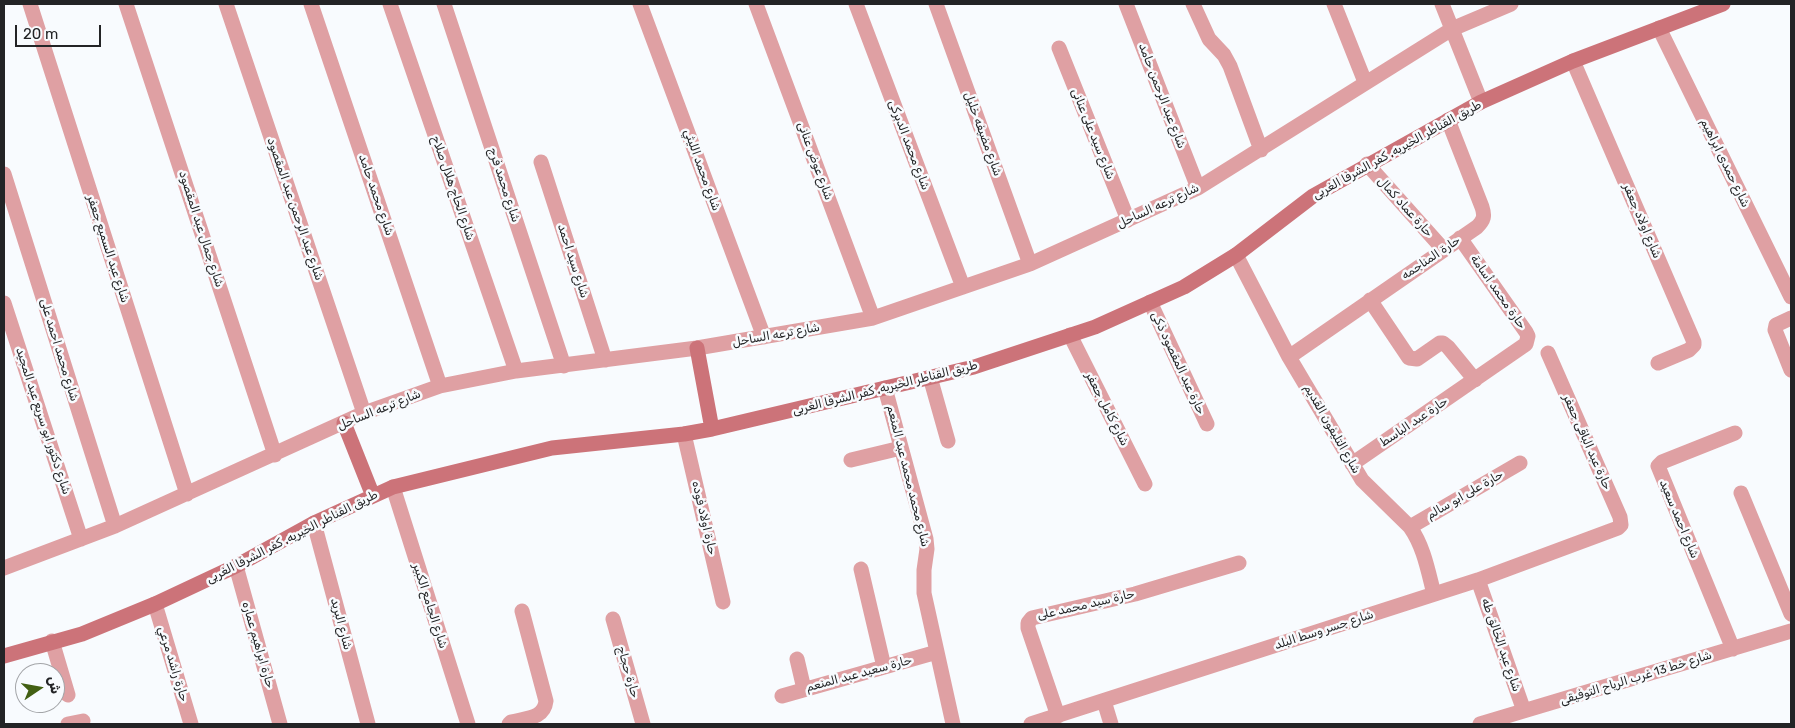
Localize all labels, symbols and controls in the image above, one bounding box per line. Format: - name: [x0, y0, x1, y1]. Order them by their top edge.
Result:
- scale bar: [18, 15, 104, 47]
- text: 20 m: [23, 25, 58, 43]
- street label: شارع عبد الرحمن حامد: [1135, 41, 1189, 151]
- street label: شارع سيد على عنانى: [1068, 86, 1118, 182]
- street label: شارع مضيفه خليل: [961, 90, 1005, 178]
- street label: شارع محمد الدبركى: [885, 98, 933, 192]
- street label: طريق القناطر الخيريه, كفر الشرفا الغربى: [1310, 98, 1484, 202]
- street label: شارع حمدى ابراهيم: [1697, 116, 1753, 210]
- street label: شارع عوض عنانى: [794, 120, 836, 202]
- street label: شارع محمد الليثي: [681, 127, 723, 213]
- street label: شارع الحاج هلال صلاح: [428, 134, 478, 242]
- street label: شارع عبد الرحمن عبد المقصود: [264, 136, 326, 282]
- street label: شارع محمد فرج: [485, 146, 523, 224]
- street label: شارع محمد حامد: [355, 152, 397, 238]
- street label: شارع جمال عبد المقصود: [175, 169, 227, 289]
- street label: حارة عماد كمال: [1374, 174, 1436, 240]
- street label: شارع ترعه الساحل: [1115, 181, 1201, 231]
- street label: شارع اولاد جعفر: [1620, 181, 1664, 261]
- street label: شارع عبد السميع جعفر: [84, 193, 132, 305]
- street label: شارع سيد احمد: [554, 222, 592, 300]
- street label: حارة المناجمه: [1399, 233, 1463, 283]
- street label: حارة محمد أسامة: [1467, 252, 1529, 332]
- street label: شارع محمد احمد على: [37, 297, 81, 403]
- street label: حارة عبد المقصود ذكى: [1148, 309, 1208, 417]
- street label: شارع ترعه الساحل: [731, 320, 821, 350]
- street label: شارع دكتور ابو سريع عبد المجيد: [12, 346, 74, 496]
- street label: طريق القناطر الخيريه, كفر الشرفا الغربى: [791, 358, 979, 418]
- street label: شارع كامل جعفر: [1082, 370, 1132, 448]
- street label: شارع التليفون القديم: [1301, 382, 1363, 476]
- street label: شارع ترعه الساحل: [335, 387, 423, 433]
- street label: حارة عبد الباقى جعفر: [1560, 392, 1614, 492]
- street label: حارة عبد الباسط: [1377, 394, 1451, 450]
- street label: شارع محمد محمد عبد المنعم: [883, 404, 933, 548]
- street label: حارة على ابو سالم: [1424, 467, 1506, 523]
- street label: شارع احمد سعيد: [1656, 477, 1702, 561]
- street label: حارة اولاد فوده: [689, 480, 719, 556]
- street label: طريق القناطر الخيريه, كفر الشرفا الغربى: [204, 487, 380, 587]
- street label: شارع الجامع الكبير: [409, 562, 451, 650]
- street label: حارة سيد محمد على: [1036, 587, 1136, 623]
- street label: شارع عبد الخالق طه: [1478, 596, 1524, 694]
- street label: شارع البريد: [327, 597, 355, 651]
- street label: حارة ابراهيم عماره: [239, 600, 277, 690]
- street label: شارع جسر وسط البلد: [1273, 607, 1375, 653]
- street label: حارة راشد مرعي: [155, 625, 191, 703]
- street label: حارة حجاج: [614, 644, 642, 700]
- street label: شارع خط 13 غرب الرياح التوفيقى: [1558, 648, 1714, 708]
- street label: حارة سعيد عبد المنعم: [804, 653, 914, 695]
- north arrow: [15, 663, 65, 713]
- text: ش: [44, 675, 64, 695]

